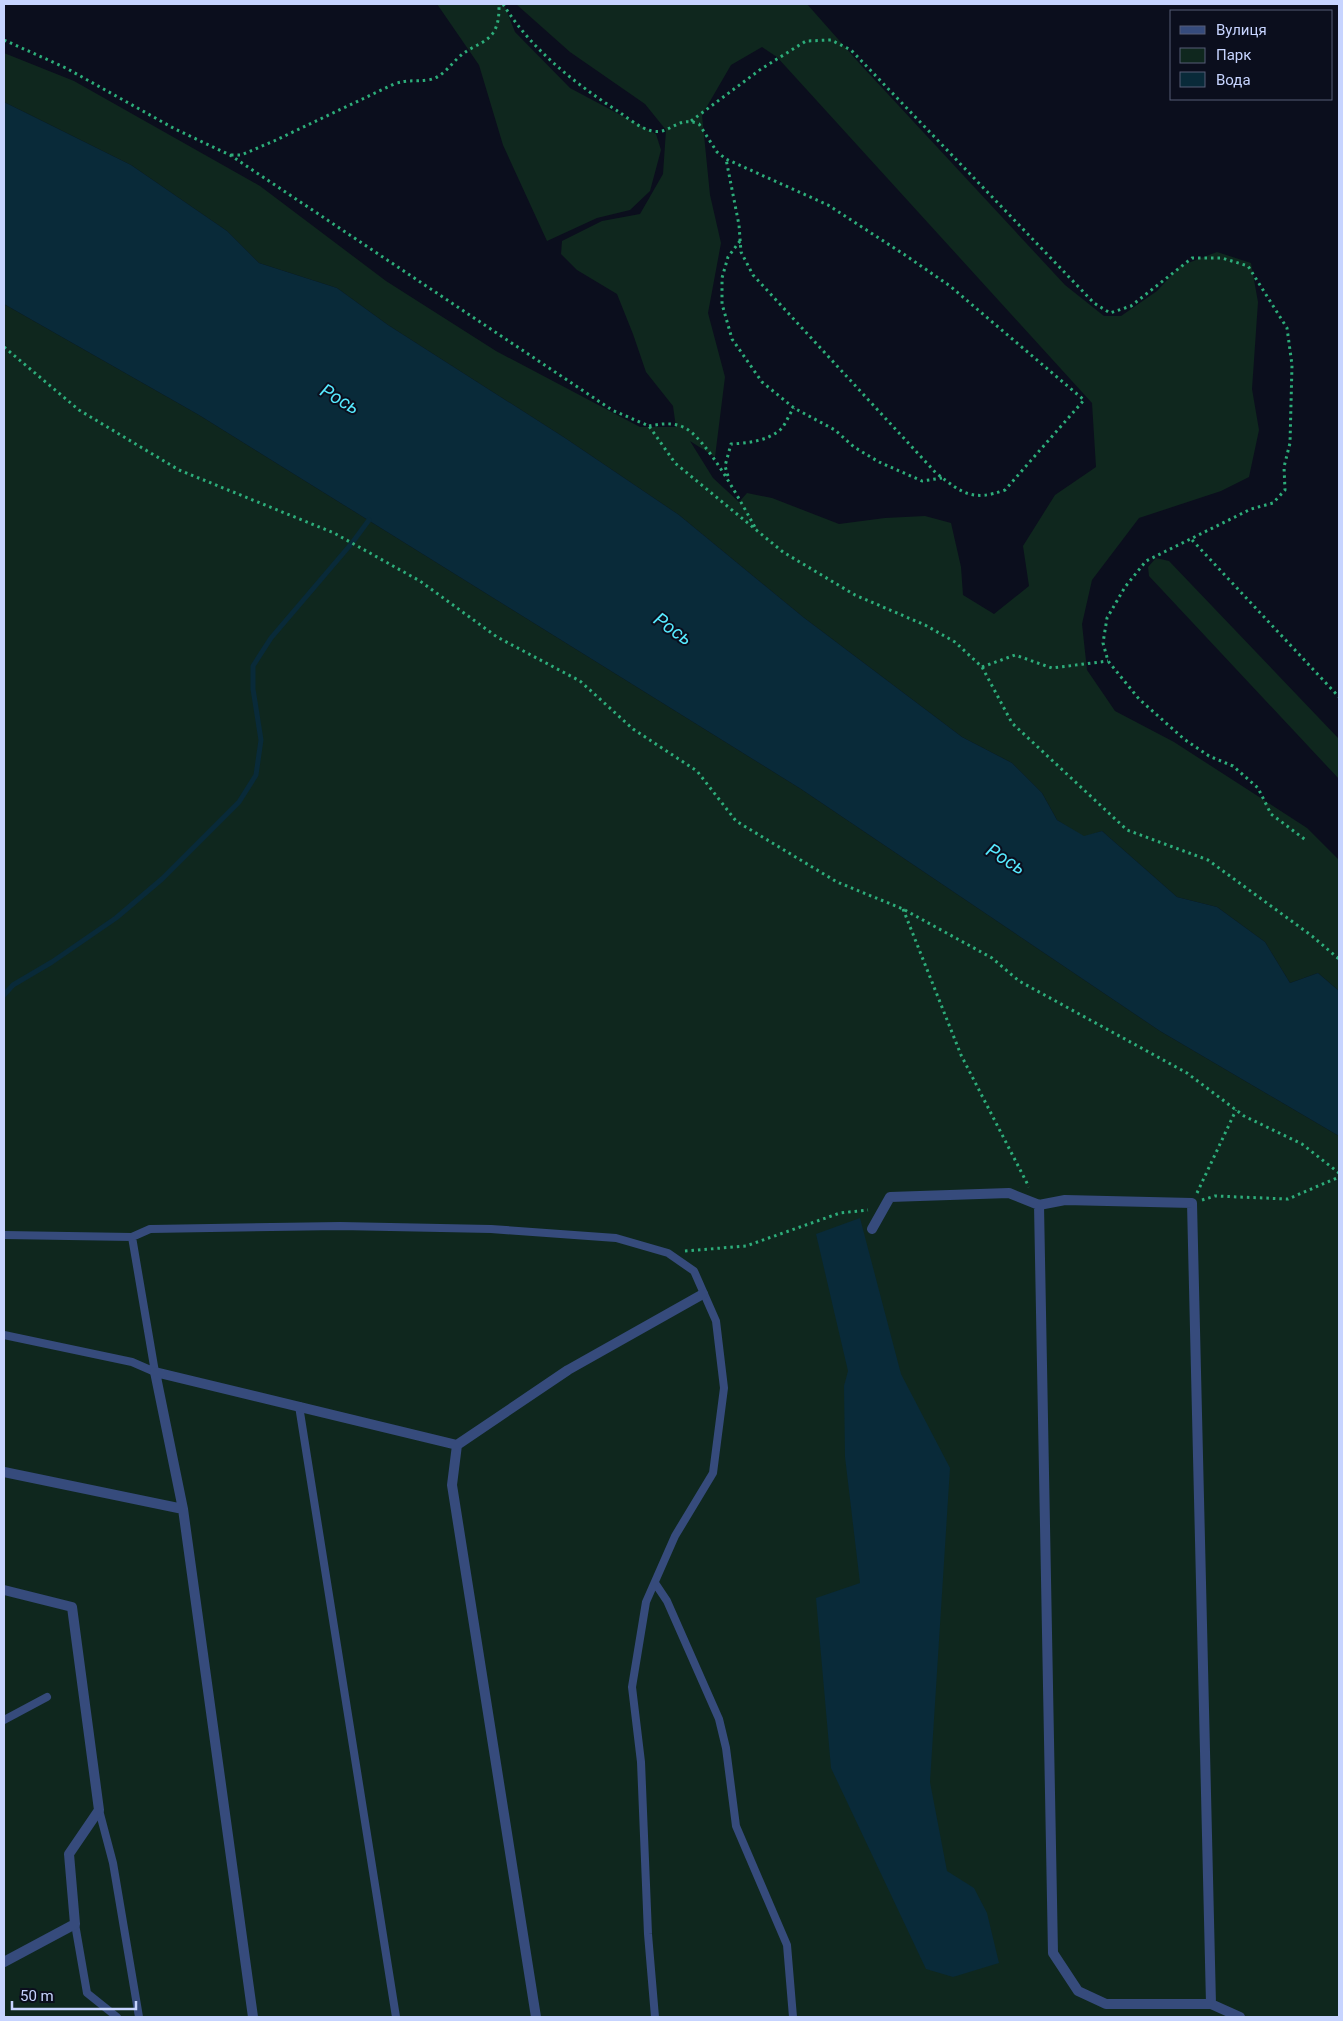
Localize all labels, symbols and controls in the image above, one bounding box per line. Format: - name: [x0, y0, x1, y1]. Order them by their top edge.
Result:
- legend: [1170, 10, 1333, 100]
- text: Вулиця: [1216, 21, 1267, 39]
- text: Парк: [1216, 46, 1251, 64]
- text: Вода: [1216, 71, 1251, 89]
- water label: Рось: [316, 379, 364, 419]
- water label: Рось: [649, 608, 697, 650]
- water label: Рось: [982, 838, 1030, 880]
- scale bar: [12, 1978, 136, 2010]
- text: 50 m: [20, 1987, 54, 2005]

